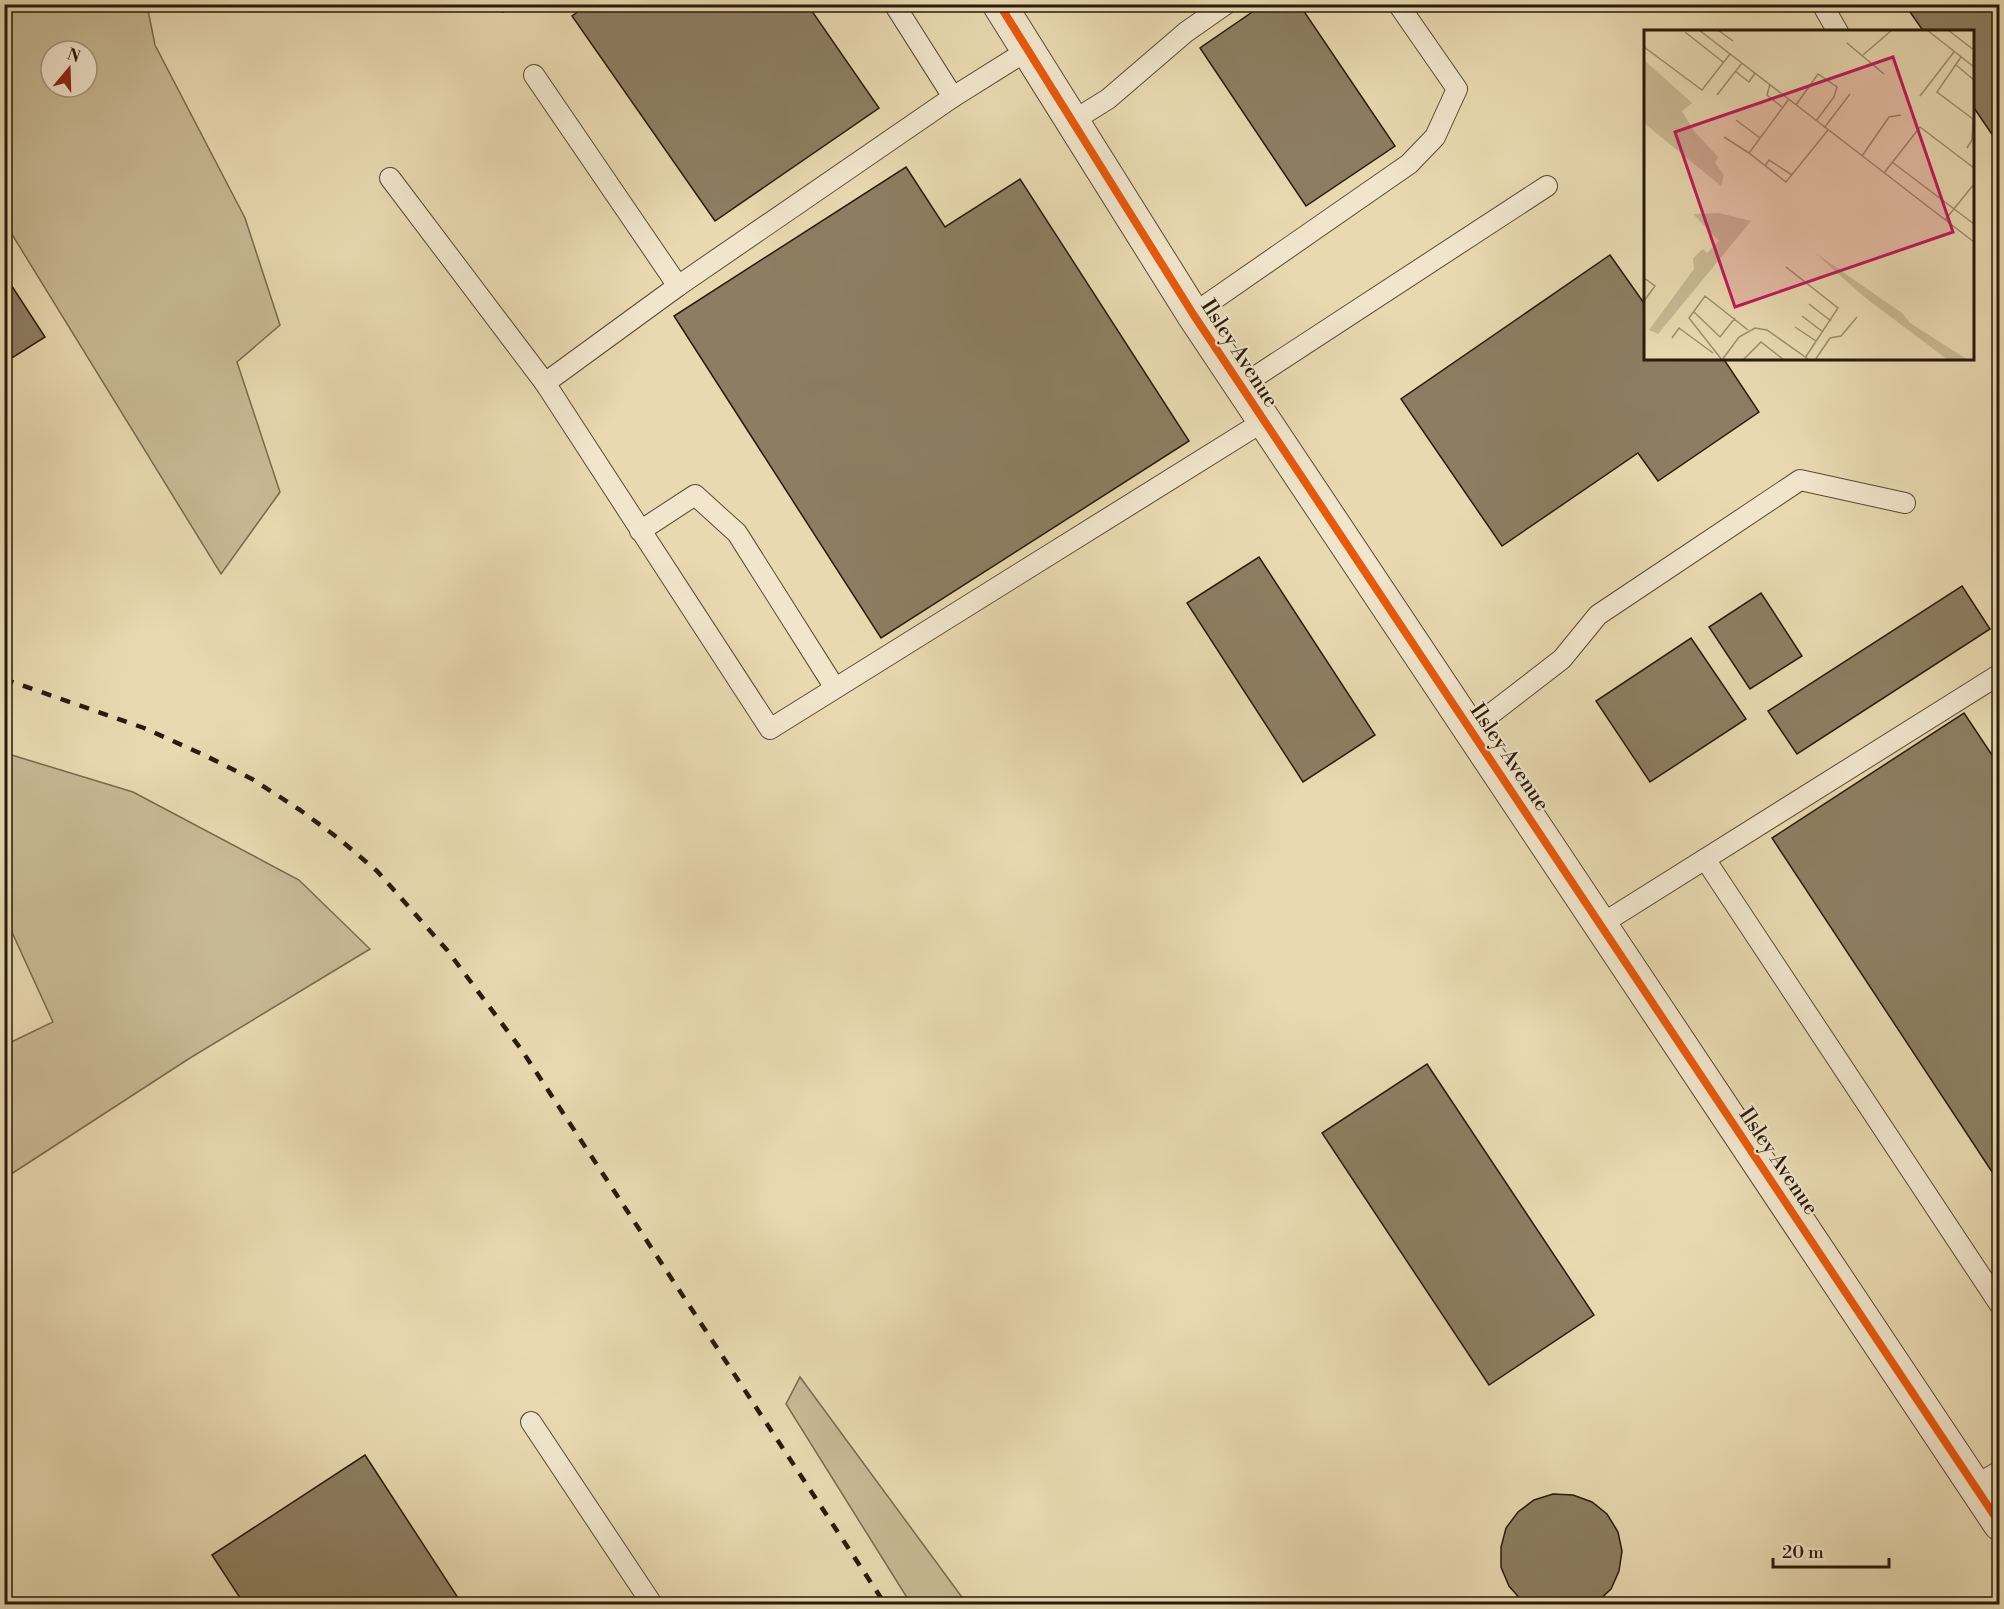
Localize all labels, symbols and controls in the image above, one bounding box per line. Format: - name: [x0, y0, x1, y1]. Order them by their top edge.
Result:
- inset map: [1644, 30, 1974, 360]
- north arrow: [39, 39, 99, 99]
- text: N: [64, 44, 83, 67]
- street label: Ilsley Avenue: [1195, 295, 1284, 413]
- street label: Ilsley Avenue: [1464, 699, 1555, 816]
- street label: Ilsley Avenue: [1733, 1103, 1824, 1220]
- scale bar: [1773, 1531, 1888, 1569]
- text: 20 m: [1782, 1541, 1824, 1564]

